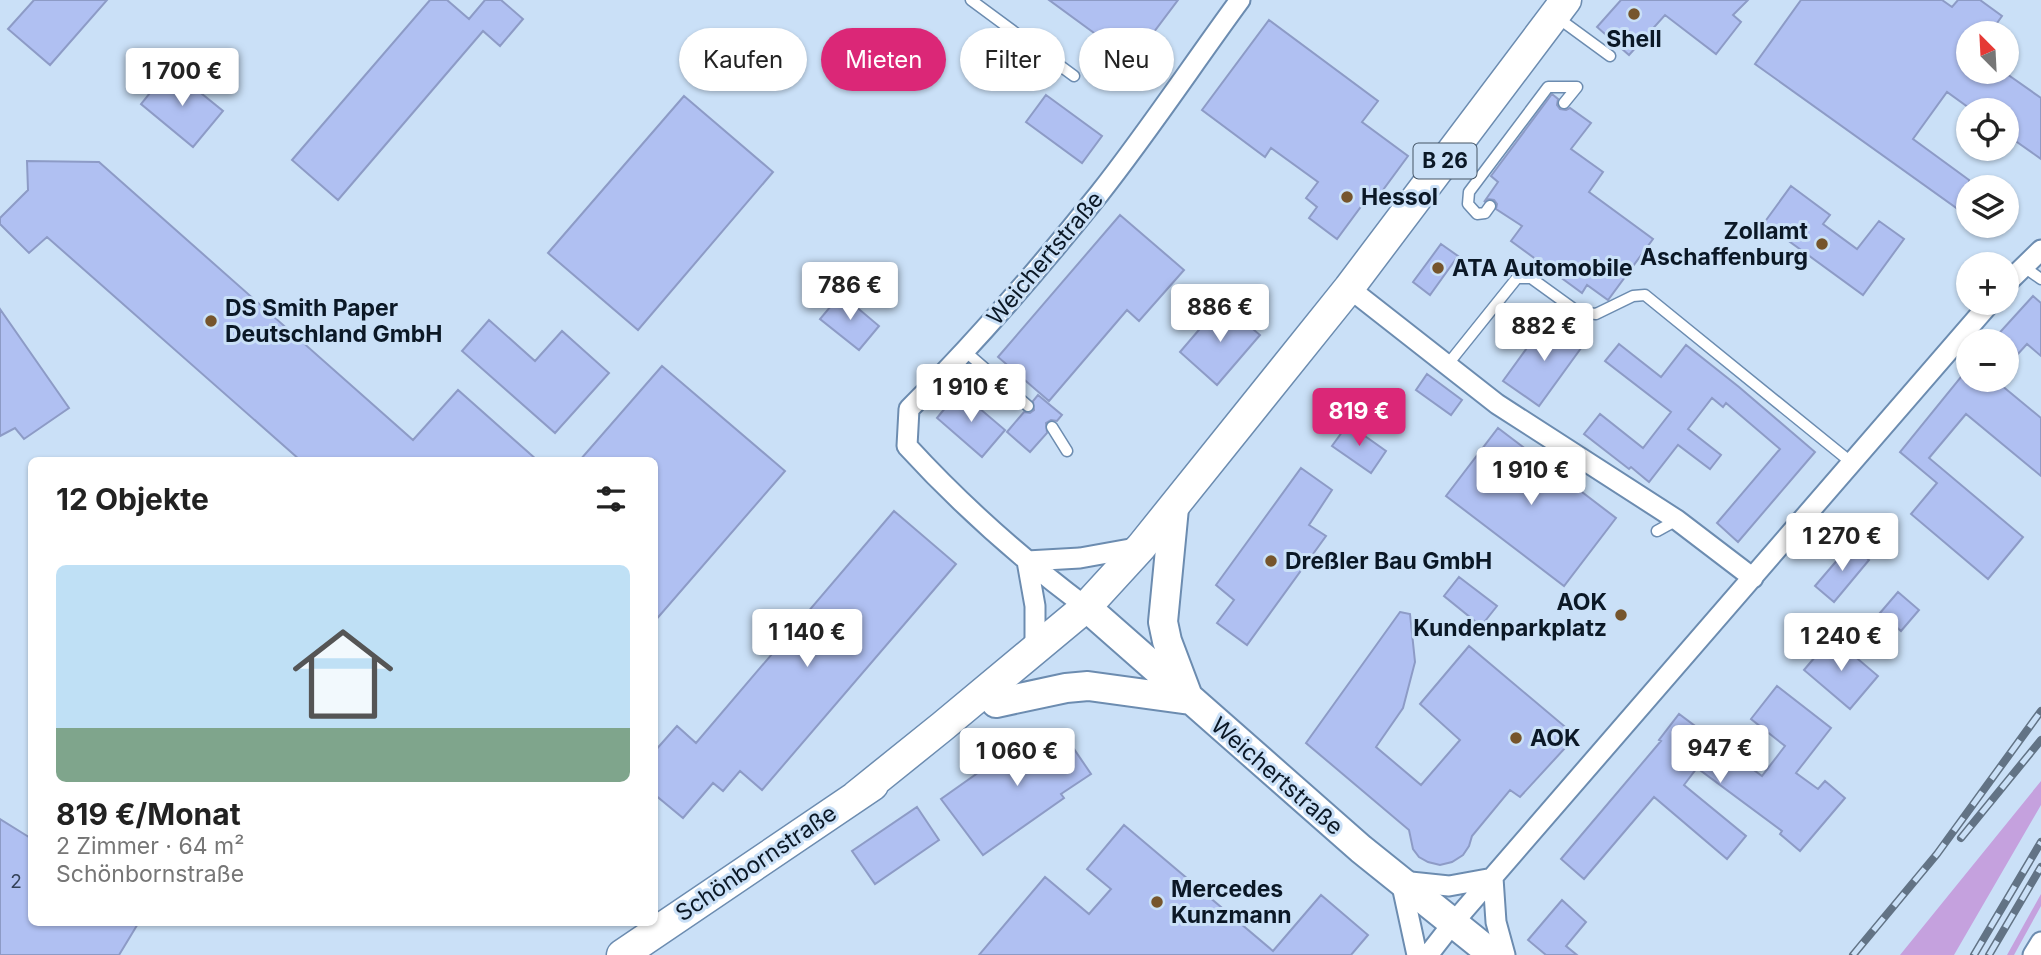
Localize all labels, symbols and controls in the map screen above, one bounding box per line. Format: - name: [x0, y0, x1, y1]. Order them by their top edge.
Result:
- marker: Shell: [1626, 6, 1642, 22]
- north arrow: [1956, 21, 2020, 84]
- map controls: [1956, 21, 2019, 392]
- place label: Shell: [1606, 25, 1662, 53]
- chip: Kaufen: [679, 28, 807, 91]
- chip: Mieten: [821, 28, 946, 91]
- chip: Filter: [960, 28, 1065, 91]
- chip: Neu: [1079, 28, 1174, 91]
- pin: 1 700 €: [117, 48, 247, 108]
- text: 1 700 €: [142, 57, 222, 85]
- button: locate: [1956, 98, 2019, 161]
- road number: B 26: [1414, 144, 1476, 178]
- button: layers: [1956, 175, 2019, 238]
- place label: Hessol: [1361, 183, 1438, 211]
- street label: Weichertstraße: [981, 186, 1109, 330]
- marker: Hessol: [1339, 189, 1355, 205]
- place label: Zollamt Aschaffenburg: [1640, 217, 1809, 271]
- marker: Zollamt Aschaffenburg: [1814, 236, 1830, 252]
- button: +: [1956, 252, 2019, 315]
- place label: ATA Automobile: [1452, 254, 1633, 282]
- marker: ATA Automobile: [1430, 260, 1446, 276]
- pin: 786 €: [801, 262, 899, 322]
- text: 786 €: [818, 271, 882, 299]
- pin: 886 €: [1171, 284, 1269, 344]
- text: 886 €: [1187, 293, 1253, 321]
- place label: DS Smith Paper Deutschland GmbH: [225, 294, 442, 348]
- pin: 882 €: [1495, 304, 1593, 363]
- text: 882 €: [1511, 312, 1577, 340]
- marker: DS Smith Paper Deutschland GmbH: [203, 313, 219, 329]
- button: −: [1956, 329, 2019, 392]
- pin: 1 910 €: [906, 364, 1036, 424]
- text: 1 910 €: [933, 373, 1009, 401]
- pin: 819 €: [1310, 388, 1408, 448]
- text: 819 €: [1328, 397, 1390, 425]
- pin: 1 910 €: [1466, 448, 1596, 507]
- text: 1 910 €: [1493, 456, 1569, 484]
- icon: filters: [592, 480, 630, 518]
- text: 12 Objekte: [56, 481, 209, 517]
- pin: 1 270 €: [1777, 514, 1907, 573]
- text: 1 270 €: [1802, 522, 1882, 550]
- place label: Dreßler Bau GmbH: [1285, 547, 1492, 575]
- marker: Dreßler Bau GmbH: [1263, 553, 1279, 569]
- place label: AOK Kundenparkplatz: [1413, 588, 1607, 642]
- marker: AOK Kundenparkplatz: [1613, 607, 1629, 623]
- pin: 1 140 €: [742, 610, 872, 669]
- icon: home: [280, 611, 406, 737]
- pin: 1 240 €: [1776, 614, 1906, 673]
- text: 1 140 €: [768, 618, 846, 646]
- text: 1 240 €: [1800, 622, 1882, 650]
- street label: Weichertstraße: [1205, 711, 1349, 841]
- place label: AOK: [1530, 724, 1580, 752]
- pin: 947 €: [1671, 726, 1769, 785]
- pin: 1 060 €: [952, 728, 1082, 788]
- marker: AOK: [1508, 730, 1524, 746]
- text: 947 €: [1687, 734, 1753, 762]
- text: 1 060 €: [976, 737, 1058, 765]
- text: 819 €/Monat: [56, 796, 241, 832]
- street label: Schönbornstraße: [670, 799, 842, 927]
- text: 2 Zimmer · 64 m²: [56, 832, 244, 860]
- text: Schönbornstraße: [56, 860, 244, 888]
- house number: 2: [10, 870, 22, 893]
- place label: Mercedes Kunzmann: [1171, 875, 1292, 929]
- marker: Mercedes Kunzmann: [1149, 894, 1165, 910]

